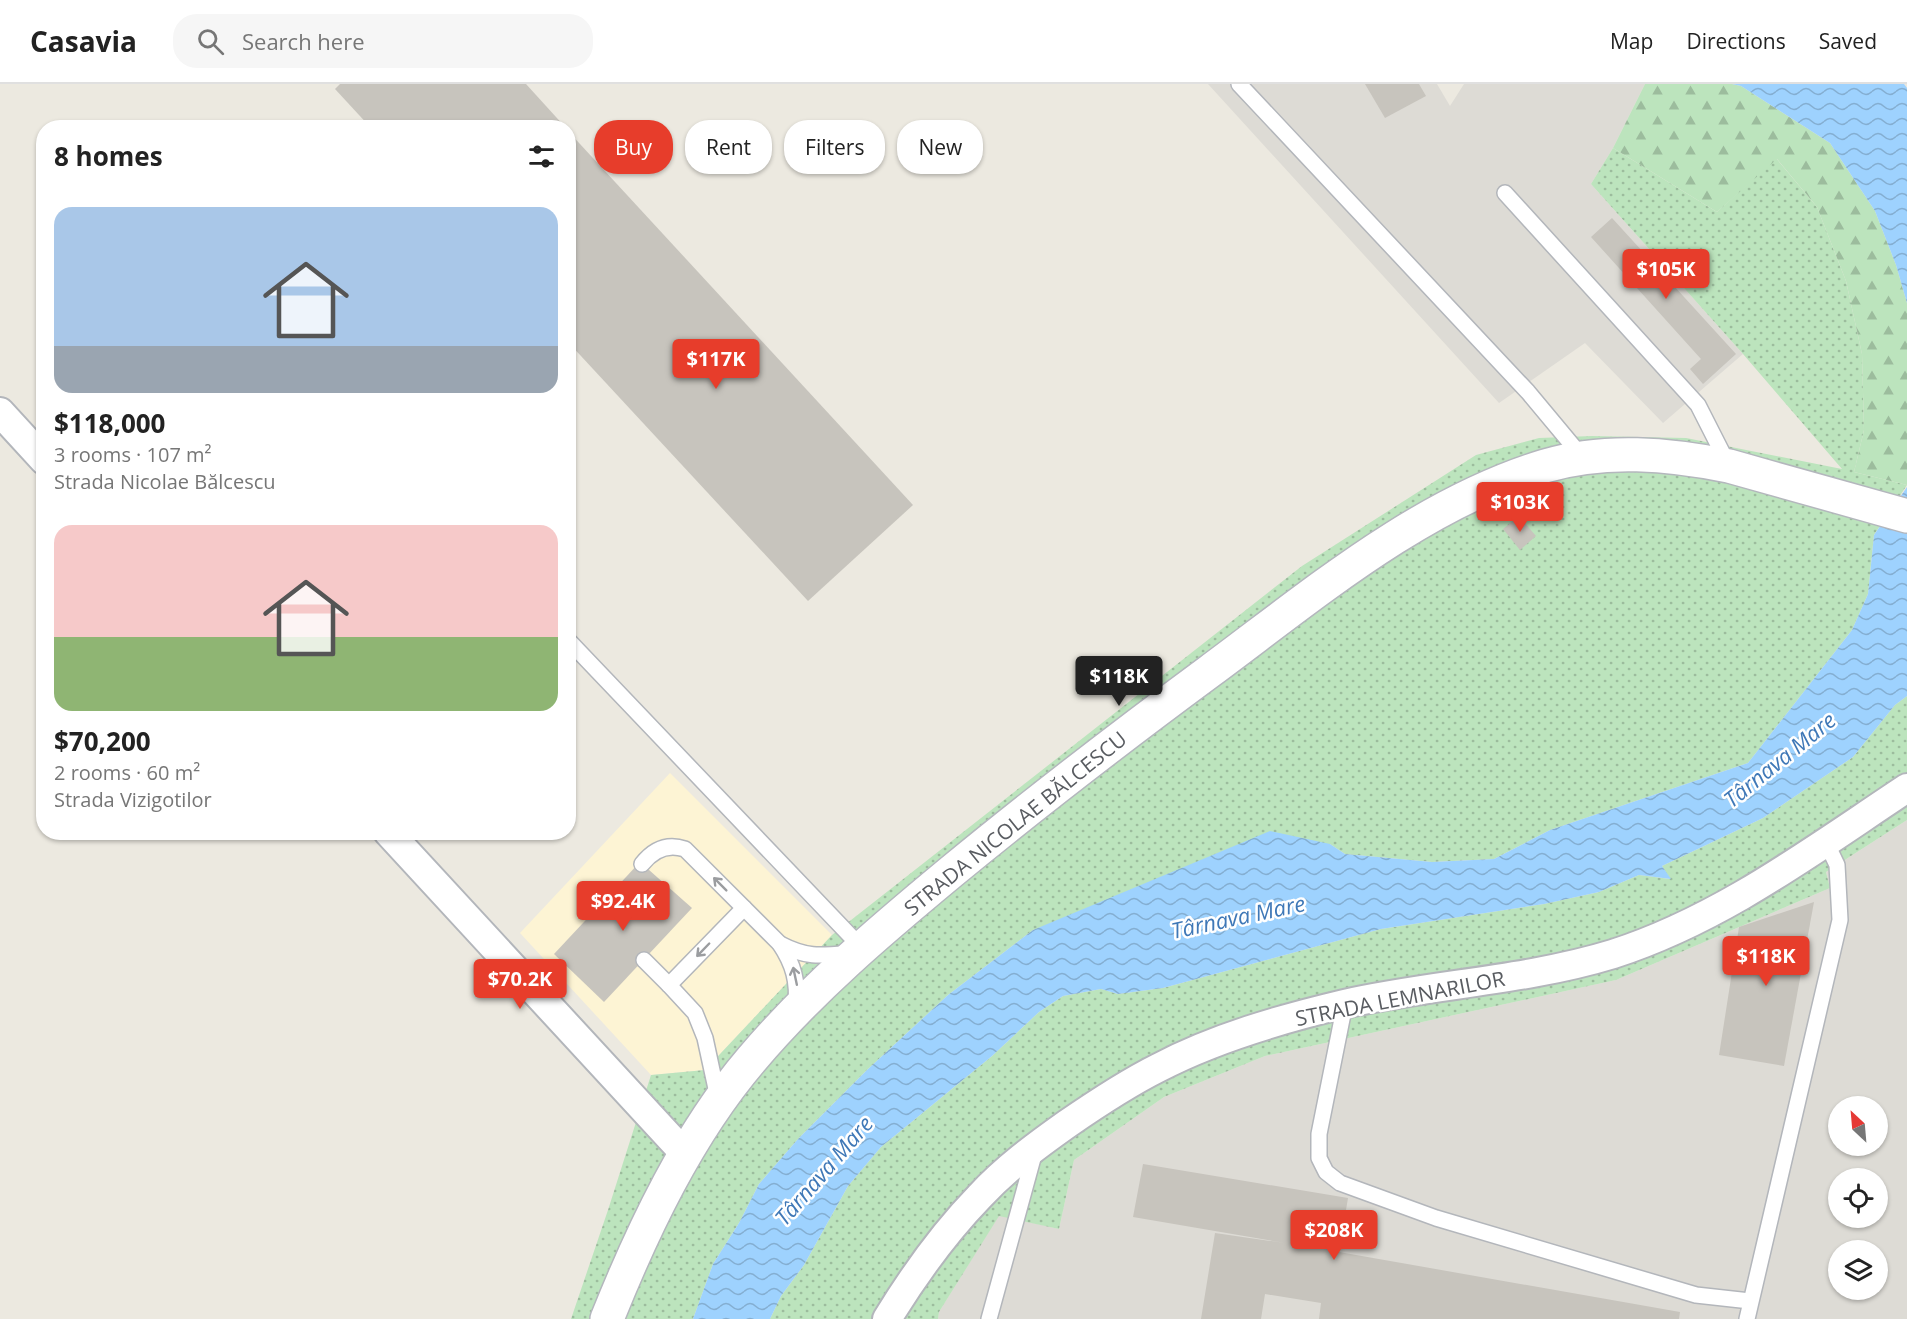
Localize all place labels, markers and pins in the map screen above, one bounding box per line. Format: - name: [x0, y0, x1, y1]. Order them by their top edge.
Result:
- pin: $105K: [1624, 249, 1708, 300]
- pin: $117K: [674, 339, 758, 390]
- pin: $103K: [1478, 482, 1562, 533]
- pin: $118K: [1077, 656, 1161, 707]
- pin: $92.4K: [574, 881, 672, 932]
- pin: $118K: [1724, 936, 1808, 987]
- pin: $70.2K: [471, 959, 569, 1010]
- pin: $208K: [1292, 1210, 1376, 1261]

